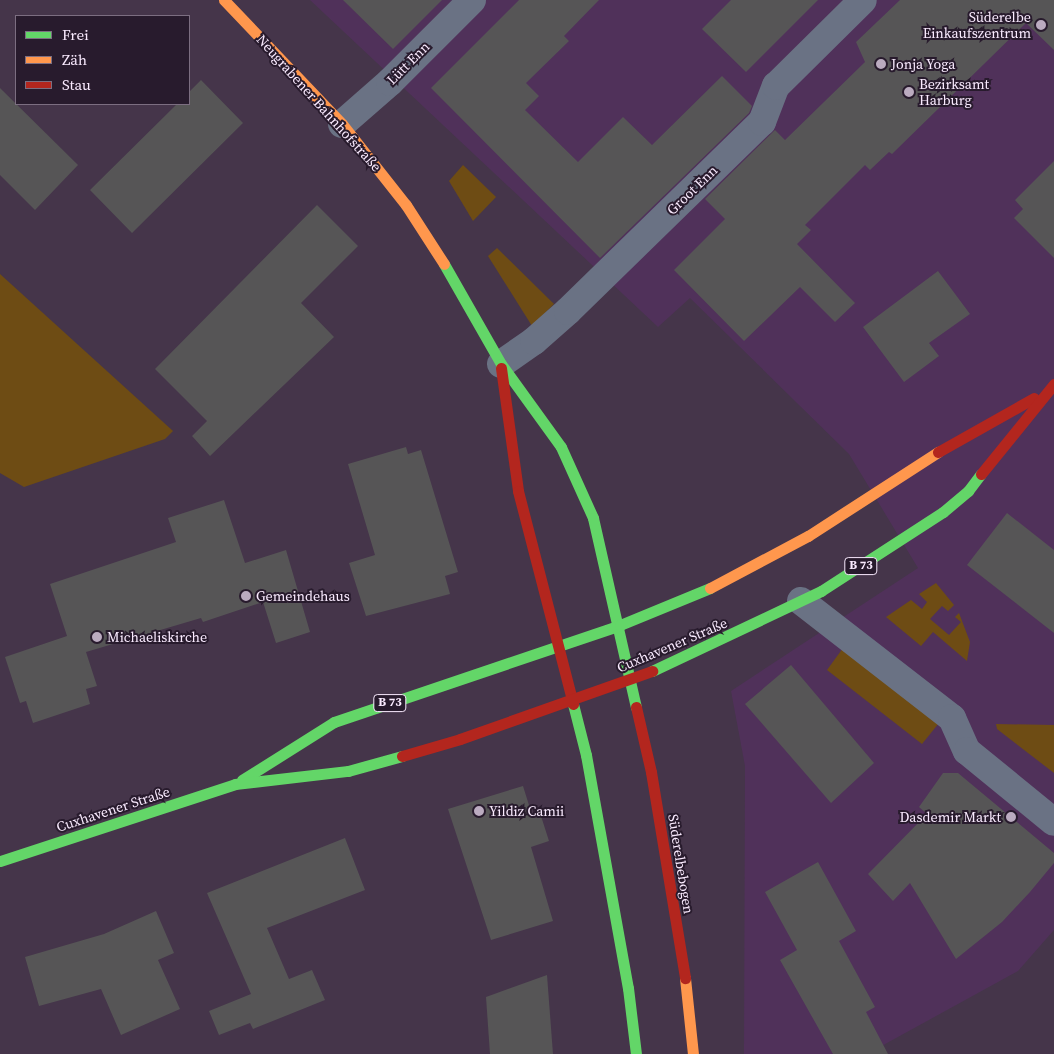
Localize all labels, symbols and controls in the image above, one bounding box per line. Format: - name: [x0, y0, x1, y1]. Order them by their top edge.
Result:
- place label: Süderelbe Einkaufszentrum: [923, 9, 1031, 41]
- legend: [15, 15, 190, 105]
- marker: Süderelbe Einkaufszentrum: [1035, 19, 1047, 31]
- text: Frei: [62, 24, 89, 45]
- street label: Neugrabener Bahnhofstraße: [253, 31, 385, 175]
- street label: Lütt Enn: [383, 38, 433, 88]
- text: Zäh: [62, 49, 87, 70]
- place label: Jonja Yoga: [891, 56, 956, 72]
- marker: Jonja Yoga: [875, 58, 887, 70]
- text: Stau: [62, 74, 91, 95]
- place label: Bezirksamt Harburg: [919, 76, 989, 108]
- marker: Bezirksamt Harburg: [903, 86, 915, 98]
- street label: Groot Enn: [663, 162, 721, 218]
- road number: B 73: [844, 556, 878, 576]
- place label: Gemeindehaus: [256, 588, 350, 604]
- marker: Gemeindehaus: [240, 590, 252, 602]
- street label: Cuxhavener Straße: [614, 614, 730, 676]
- place label: Michaeliskirche: [107, 629, 207, 645]
- marker: Michaeliskirche: [91, 631, 103, 643]
- road number: B 73: [372, 694, 408, 712]
- street label: Cuxhavener Straße: [54, 783, 172, 835]
- place label: Yildiz Camii: [489, 803, 564, 819]
- marker: Yildiz Camii: [473, 805, 485, 817]
- place label: Dasdemir Markt: [899, 809, 1001, 825]
- marker: Dasdemir Markt: [1005, 811, 1017, 823]
- street label: Süderelbebogen: [665, 813, 697, 915]

